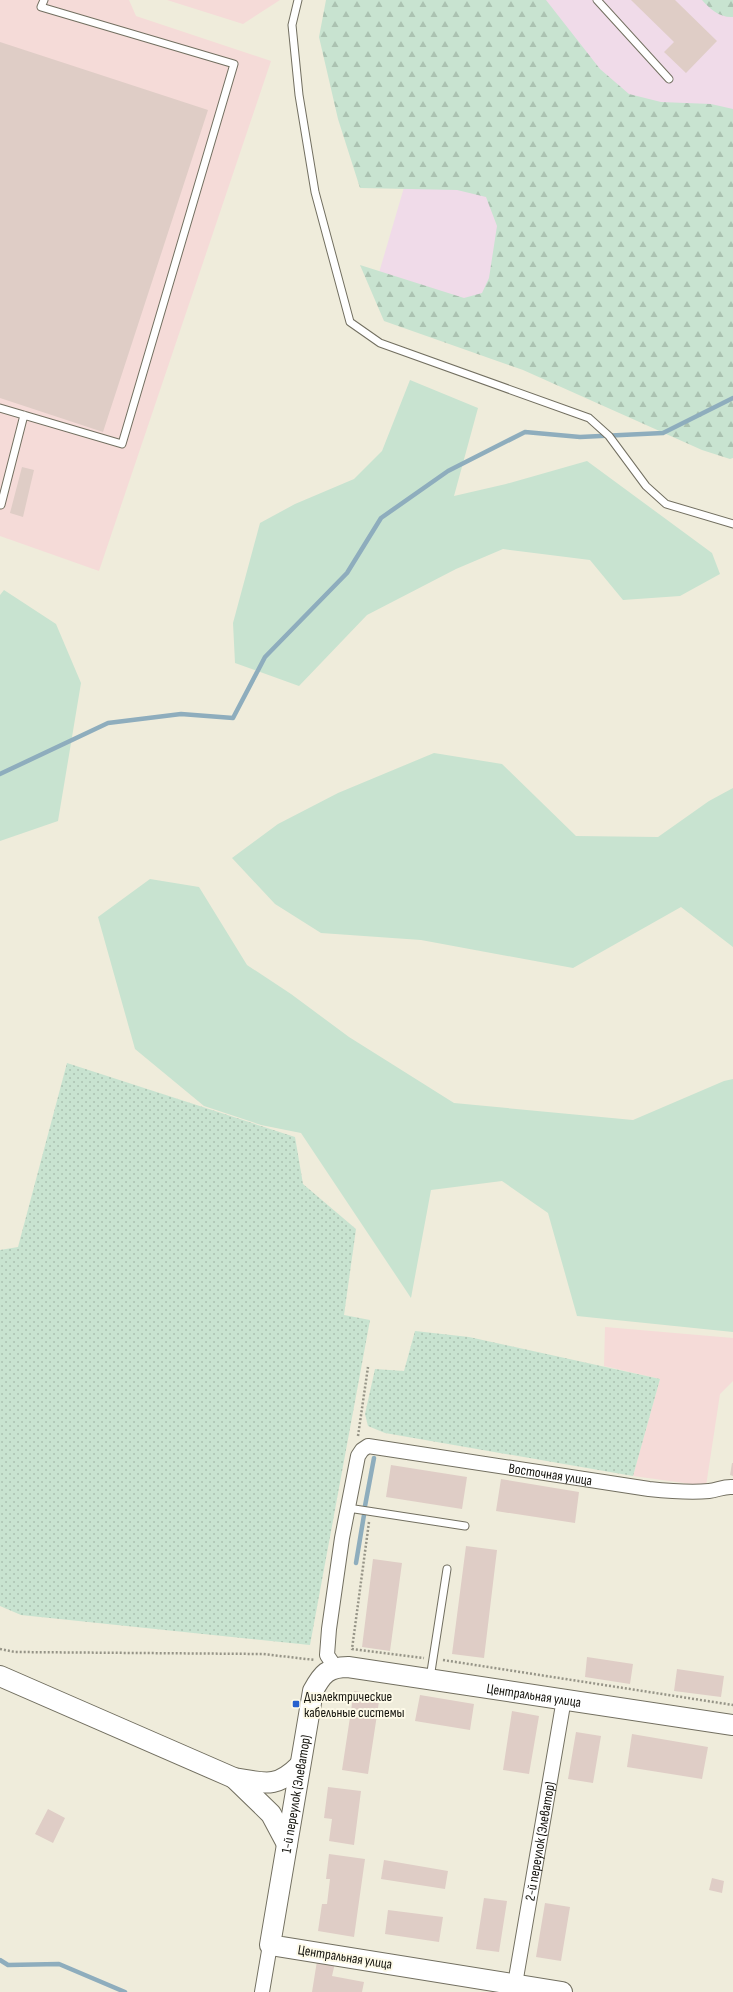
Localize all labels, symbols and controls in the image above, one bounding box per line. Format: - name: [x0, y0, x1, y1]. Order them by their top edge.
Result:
- street label: Восточная улица: [508, 1459, 593, 1489]
- street label: Центральная улица: [485, 1679, 582, 1711]
- place label: Диэлектрические кабельные системы: [304, 1688, 404, 1721]
- marker: Диэлектрические кабельные системы: [291, 1699, 301, 1709]
- street label: 1-й переулок (Элеватор): [277, 1733, 314, 1854]
- street label: 2-й переулок (Элеватор): [521, 1780, 558, 1902]
- street label: Центральная улица: [297, 1941, 393, 1973]

